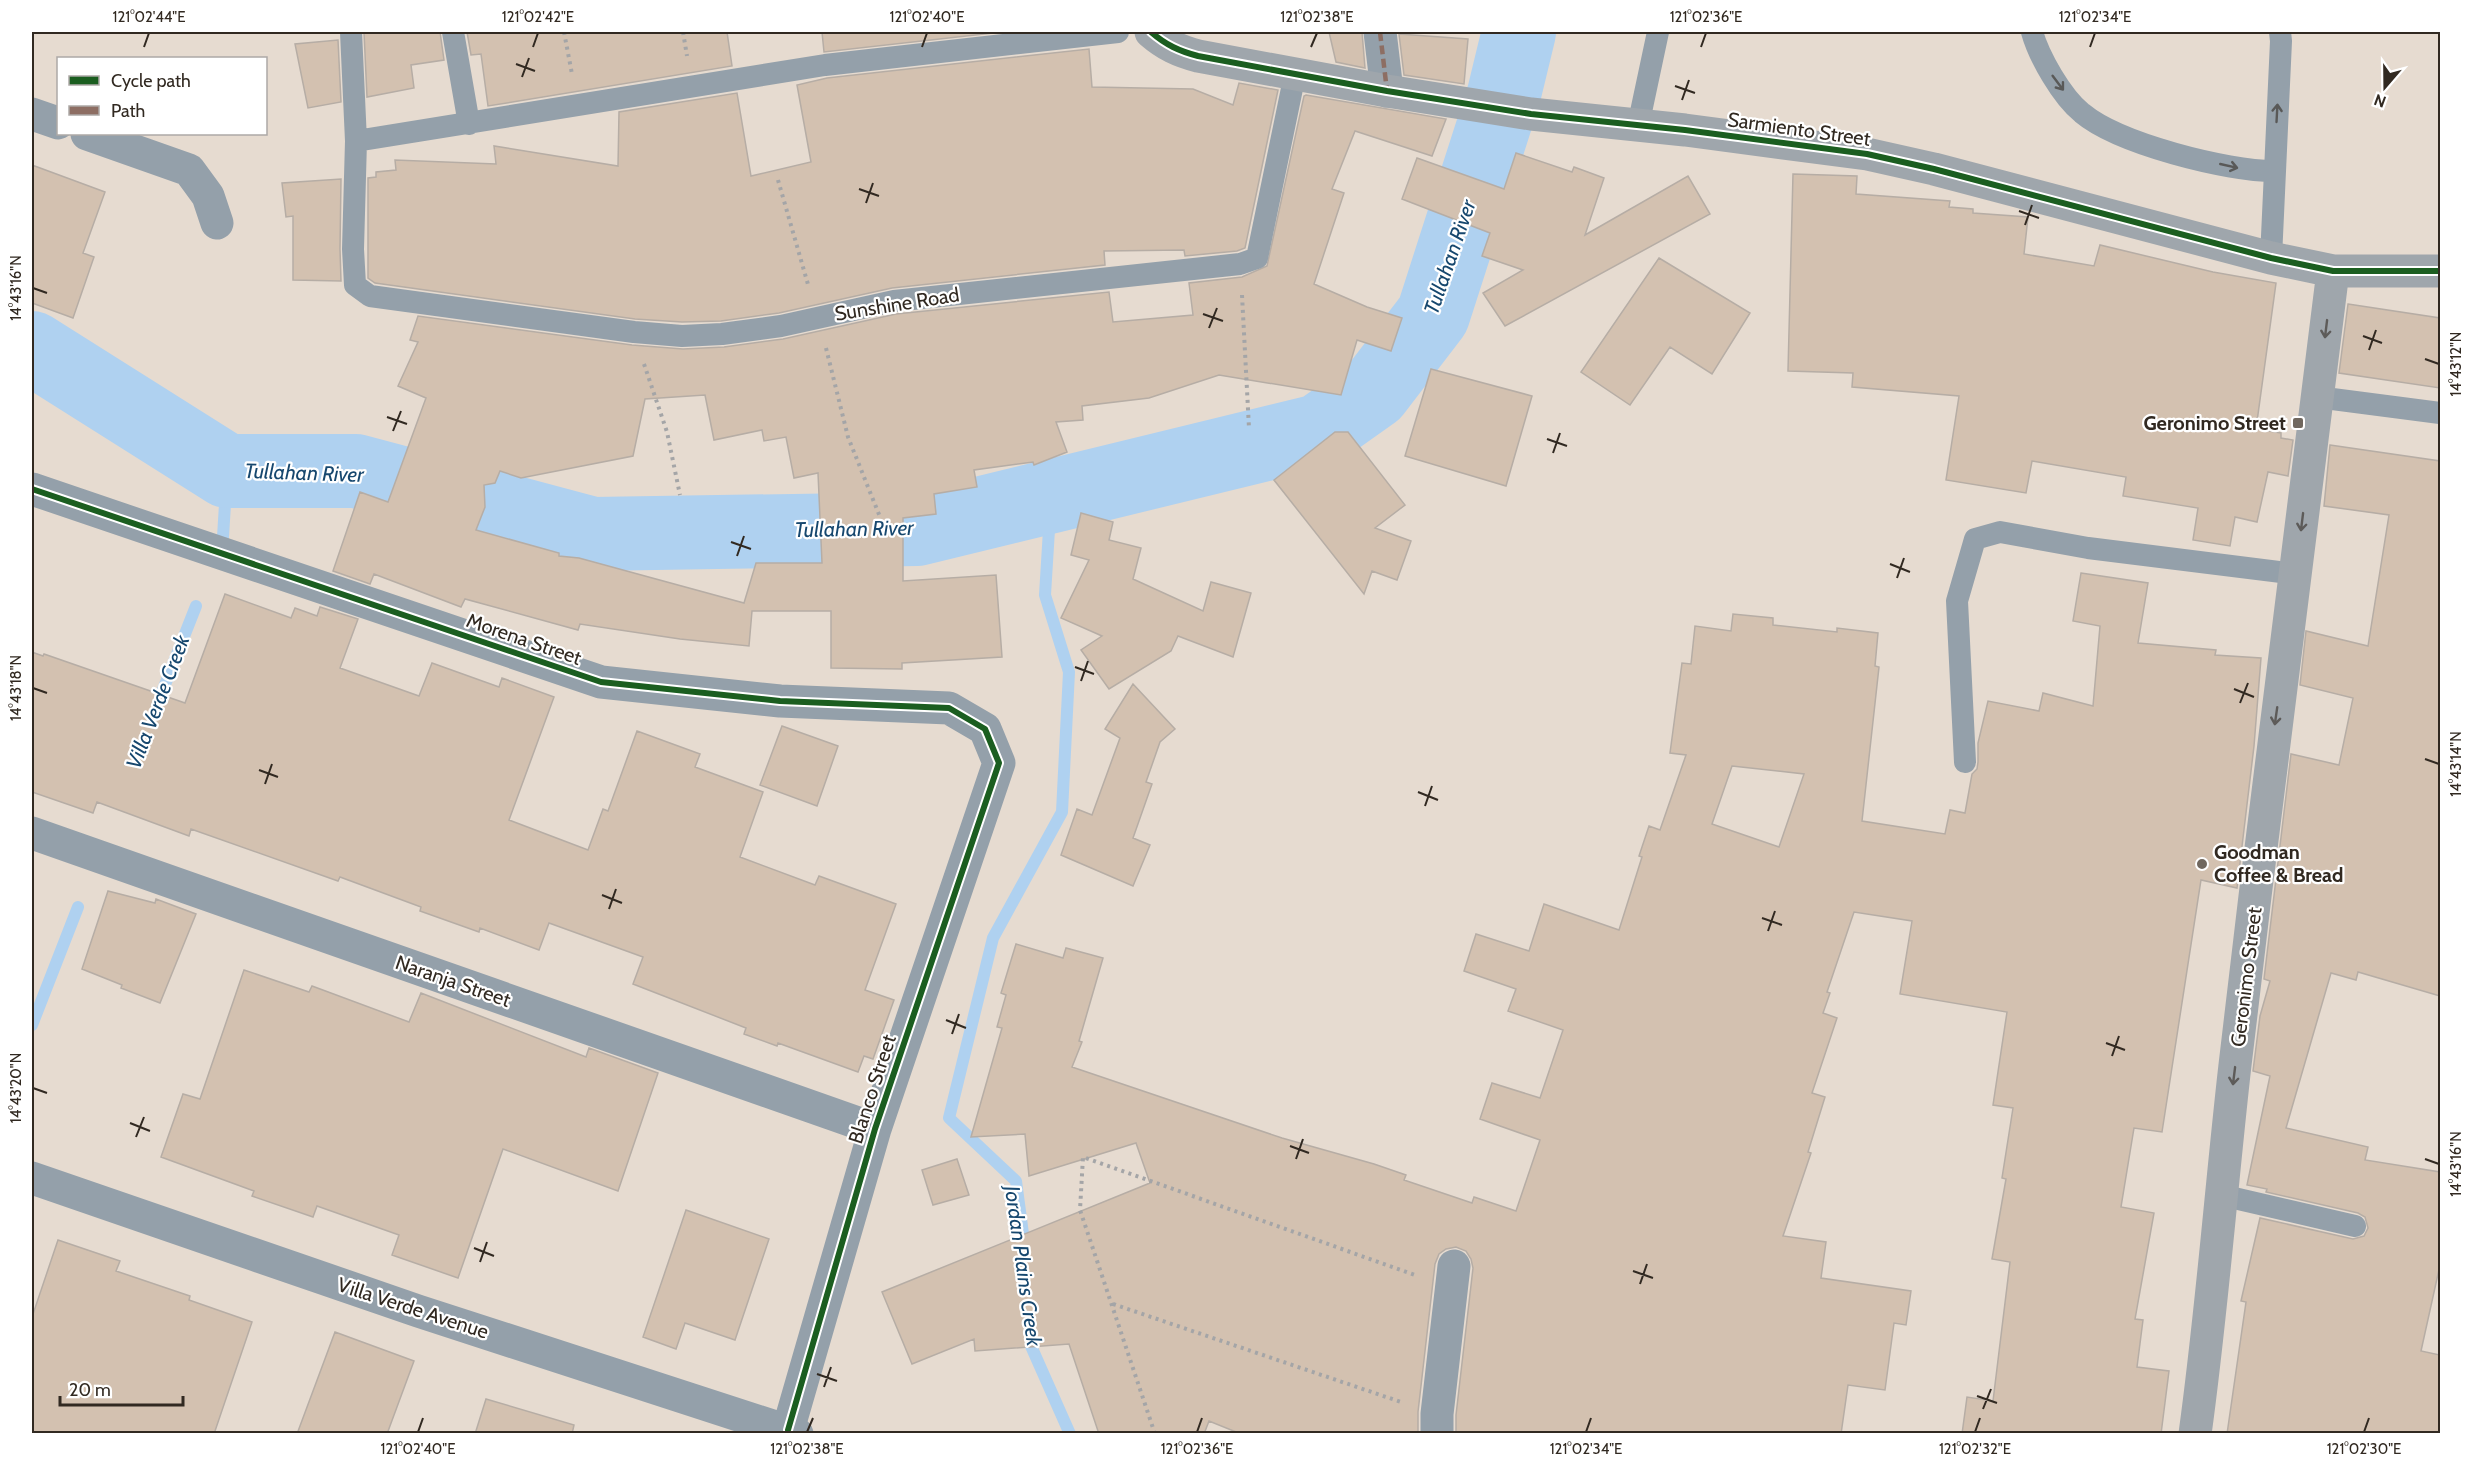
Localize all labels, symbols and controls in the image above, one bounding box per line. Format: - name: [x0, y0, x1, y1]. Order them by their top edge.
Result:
- text: 121°02'44"E: [113, 8, 185, 26]
- text: 121°02'42"E: [502, 8, 574, 26]
- text: 121°02'40"E: [890, 8, 964, 26]
- text: 121°02'38"E: [1280, 8, 1354, 26]
- text: 121°02'36"E: [1670, 8, 1742, 26]
- text: 121°02'34"E: [2059, 8, 2131, 26]
- legend: [57, 57, 267, 135]
- north arrow: [2355, 57, 2415, 117]
- text: Cycle path: [111, 70, 191, 92]
- one-way arrow: [2052, 75, 2064, 91]
- text: N: [2371, 90, 2389, 111]
- text: Path: [111, 100, 145, 122]
- one-way arrow: [2272, 103, 2283, 123]
- street label: Sarmiento Street: [1726, 107, 1872, 151]
- one-way arrow: [2218, 161, 2238, 172]
- water label: Tullahan River: [1418, 195, 1481, 317]
- text: 14°43'16"N: [7, 255, 25, 321]
- street label: Sunshine Road: [833, 282, 961, 326]
- one-way arrow: [2320, 319, 2331, 338]
- text: 14°43'12"N: [2447, 332, 2465, 396]
- place label: Geronimo Street: [2143, 411, 2286, 435]
- marker: Geronimo Street: [2291, 416, 2305, 430]
- water label: Tullahan River: [244, 458, 366, 487]
- one-way arrow: [2296, 512, 2307, 532]
- water label: Tullahan River: [794, 515, 915, 542]
- street label: Morena Street: [463, 608, 585, 670]
- water label: Villa Verde Creek: [121, 631, 195, 772]
- text: 14°43'18"N: [7, 655, 25, 721]
- one-way arrow: [2270, 705, 2281, 725]
- text: 14°43'14"N: [2447, 731, 2465, 797]
- place label: Goodman Coffee & Bread: [2214, 840, 2343, 887]
- marker: Goodman Coffee & Bread: [2195, 857, 2209, 871]
- street label: Geronimo Street: [2226, 906, 2267, 1048]
- street label: Naranja Street: [392, 950, 514, 1012]
- street label: Blanco Street: [843, 1031, 901, 1147]
- text: 14°43'20"N: [7, 1053, 25, 1123]
- one-way arrow: [2228, 1066, 2239, 1086]
- text: 14°43'16"N: [2447, 1131, 2465, 1197]
- water label: Jordan Plains Creek: [1000, 1182, 1047, 1349]
- street label: Villa Verde Avenue: [334, 1272, 492, 1344]
- scale bar: [60, 1369, 183, 1407]
- text: 20 m: [69, 1379, 111, 1401]
- text: 121°02'40"E: [381, 1440, 455, 1458]
- text: 121°02'38"E: [770, 1440, 844, 1458]
- text: 121°02'36"E: [1161, 1440, 1233, 1458]
- text: 121°02'34"E: [1550, 1440, 1622, 1458]
- text: 121°02'32"E: [1939, 1440, 2011, 1458]
- text: 121°02'30"E: [2327, 1440, 2401, 1458]

